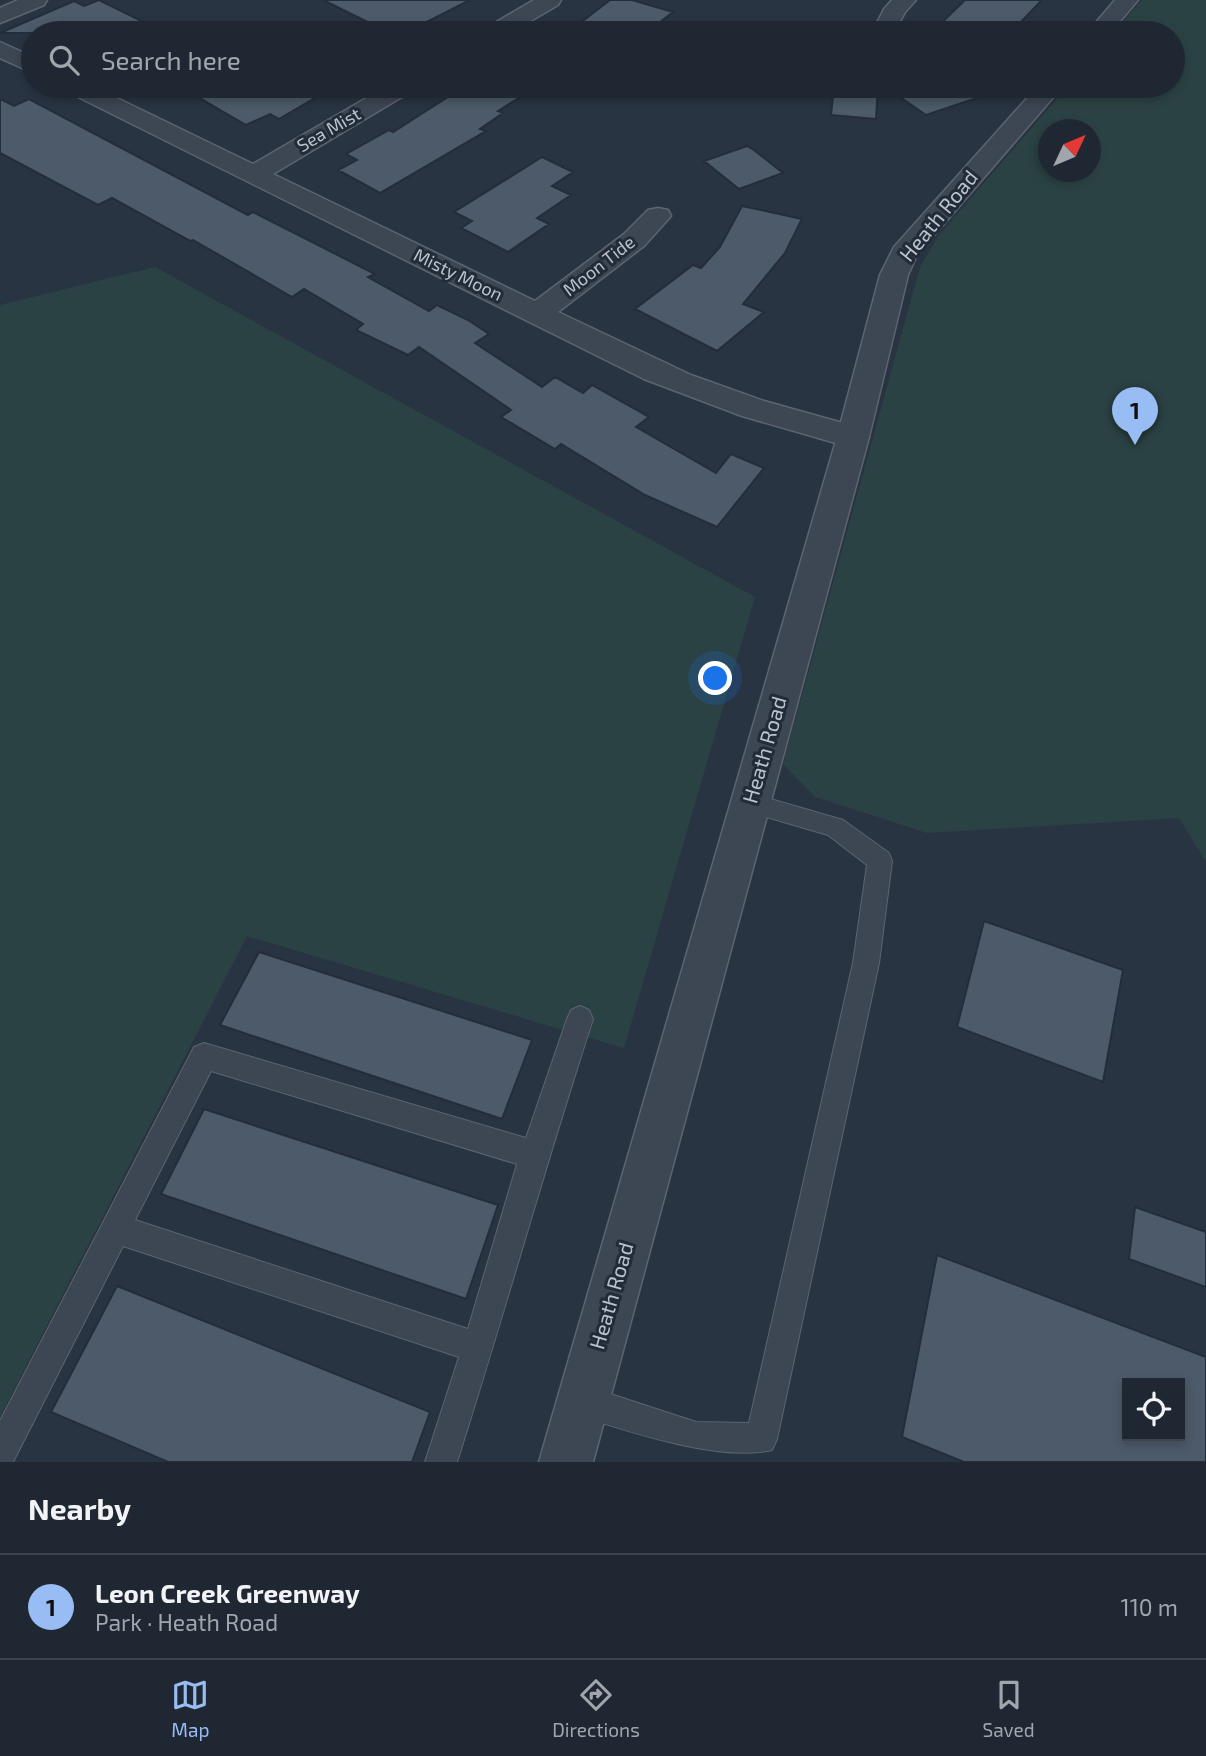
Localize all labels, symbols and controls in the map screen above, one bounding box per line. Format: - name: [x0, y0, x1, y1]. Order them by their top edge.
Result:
- search box: [21, 21, 1185, 98]
- icon: search: [45, 41, 83, 79]
- text: Search here: [101, 44, 241, 75]
- street label: Sea Mist: [293, 102, 364, 156]
- north arrow: [1038, 119, 1101, 182]
- street label: Heath Road: [893, 164, 982, 266]
- street label: Moon Tide: [558, 230, 639, 300]
- street label: Misty Moon: [410, 243, 506, 305]
- pin: 1: [1112, 387, 1158, 445]
- your location: [698, 661, 732, 695]
- street label: Heath Road: [736, 693, 791, 806]
- street label: Heath Road: [583, 1239, 638, 1352]
- map controls: [1122, 1378, 1185, 1441]
- button: locate: [1122, 1378, 1185, 1441]
- text: Nearby: [28, 1490, 131, 1526]
- text: Leon Creek Greenway: [95, 1577, 360, 1608]
- text: 1: [46, 1593, 56, 1621]
- text: 110 m: [1121, 1593, 1178, 1621]
- text: Park · Heath Road: [95, 1608, 278, 1636]
- tab: Map: [171, 1676, 209, 1741]
- tab: Directions: [552, 1676, 640, 1741]
- tab: Saved: [982, 1676, 1035, 1741]

